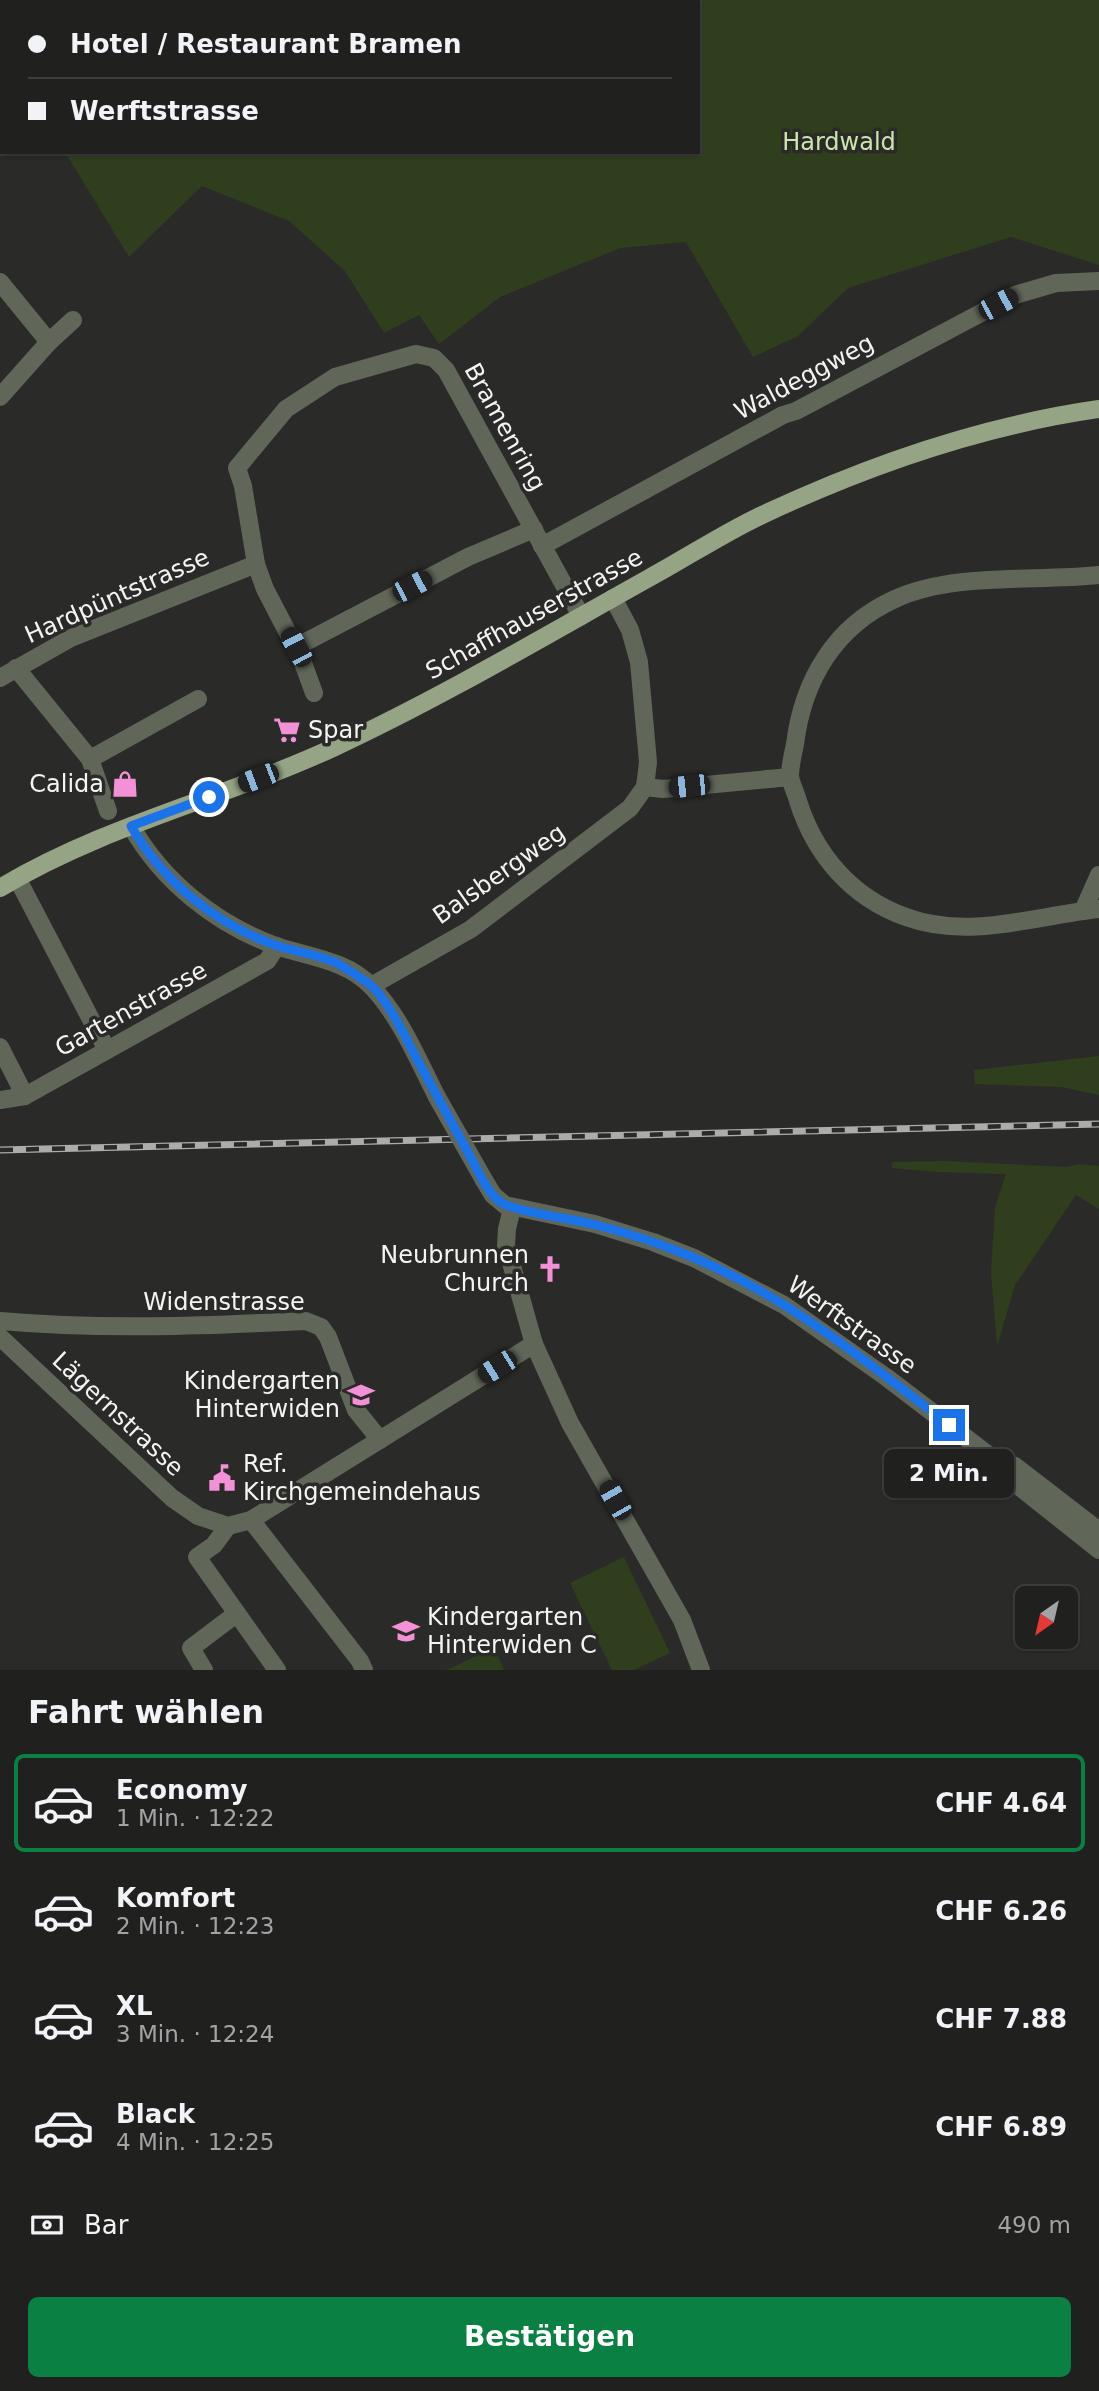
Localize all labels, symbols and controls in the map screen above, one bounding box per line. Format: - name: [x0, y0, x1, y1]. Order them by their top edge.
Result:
- text: Hotel / Restaurant Bramen: [70, 29, 462, 59]
- text: Werftstrasse: [70, 96, 259, 126]
- park label: Hardwald: [782, 128, 896, 156]
- car: [975, 285, 1022, 323]
- street label: Waldeggweg: [730, 329, 878, 425]
- street label: Bramenring: [458, 358, 552, 496]
- street label: Hardpüntstrasse: [21, 543, 213, 649]
- street label: Schaffhauserstrasse: [421, 543, 647, 685]
- car: [389, 567, 436, 605]
- car: [277, 624, 316, 670]
- supermarket icon: Spar: [272, 715, 302, 745]
- place label: Spar: [308, 716, 363, 744]
- car: [235, 761, 282, 795]
- shop icon: Calida: [110, 769, 140, 799]
- place label: Calida: [29, 770, 104, 798]
- car: [668, 773, 711, 799]
- route start: [193, 781, 225, 813]
- street label: Balsbergweg: [428, 818, 570, 930]
- street label: Gartenstrasse: [50, 956, 212, 1062]
- place label: Neubrunnen Church: [380, 1241, 529, 1297]
- church icon: Neubrunnen Church: [535, 1254, 565, 1284]
- street label: Werftstrasse: [782, 1270, 922, 1380]
- street label: Widenstrasse: [143, 1288, 305, 1316]
- street label: Lägernstrasse: [47, 1346, 189, 1482]
- car: [474, 1347, 521, 1387]
- place label: Kindergarten Hinterwiden: [184, 1367, 340, 1423]
- school or university icon: Kindergarten Hinterwiden: [346, 1380, 376, 1410]
- route end: [933, 1409, 965, 1441]
- place label: Ref. Kirchgemeindehaus: [243, 1450, 481, 1506]
- callout: 2 Min.: [884, 1450, 1014, 1498]
- text: 2 Min.: [909, 1460, 989, 1486]
- public building icon: Ref. Kirchgemeindehaus: [207, 1463, 237, 1493]
- car: [596, 1477, 635, 1523]
- north arrow: [1015, 1586, 1078, 1648]
- map controls: [1015, 1586, 1078, 1649]
- place label: Kindergarten Hinterwiden C: [427, 1603, 597, 1659]
- school or university icon: Kindergarten Hinterwiden C: [391, 1616, 421, 1646]
- text: Fahrt wählen: [28, 1693, 264, 1731]
- icon: car: [32, 1772, 95, 1835]
- text: Economy: [116, 1775, 247, 1805]
- text: CHF 4.64: [935, 1788, 1067, 1818]
- text: 1 Min. · 12:22: [116, 1805, 274, 1831]
- icon: car: [32, 1880, 95, 1943]
- text: Komfort: [116, 1883, 235, 1913]
- text: CHF 6.26: [935, 1896, 1067, 1926]
- text: 2 Min. · 12:23: [116, 1913, 274, 1939]
- icon: car: [32, 1988, 95, 2051]
- text: XL: [116, 1991, 153, 2021]
- text: CHF 7.88: [935, 2004, 1067, 2034]
- text: 3 Min. · 12:24: [116, 2021, 274, 2047]
- icon: car: [32, 2096, 95, 2159]
- text: Black: [116, 2099, 195, 2129]
- text: CHF 6.89: [935, 2112, 1067, 2142]
- text: 4 Min. · 12:25: [116, 2129, 274, 2155]
- icon: cash: [28, 2206, 66, 2244]
- text: Bar: [84, 2210, 128, 2240]
- text: 490 m: [997, 2212, 1071, 2238]
- button: Bestätigen: [28, 2297, 1071, 2377]

